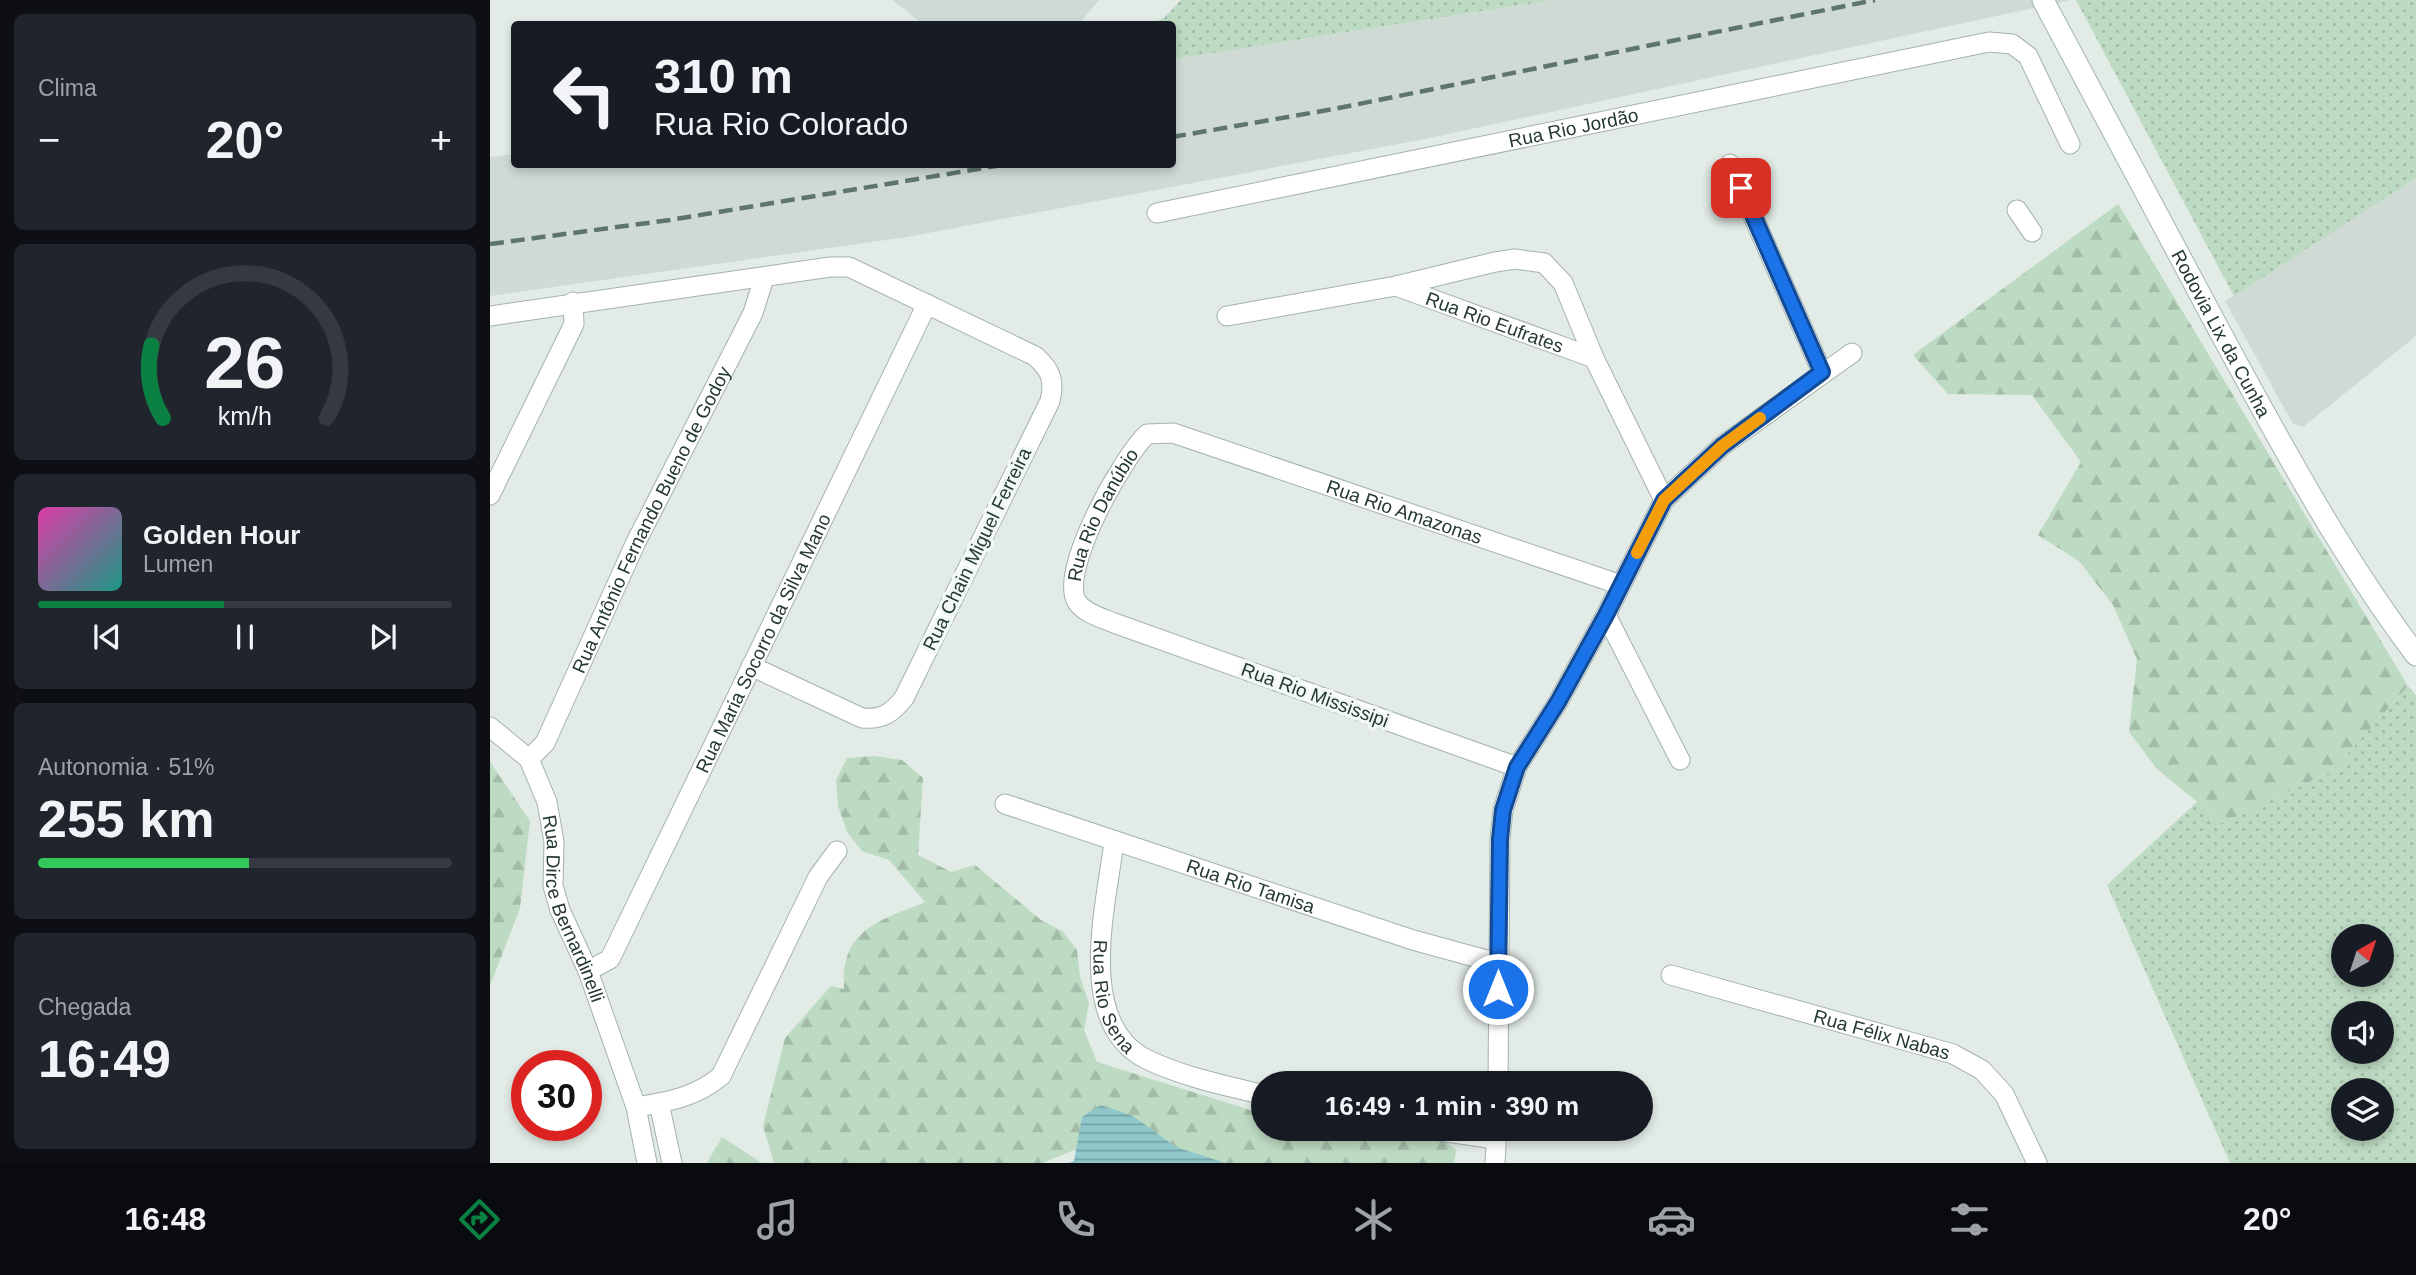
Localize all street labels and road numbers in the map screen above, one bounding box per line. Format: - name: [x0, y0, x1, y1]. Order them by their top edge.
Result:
- street label: Rua Rio Jordão: [1506, 104, 1640, 151]
- street label: Rodovia Lix da Cunha: [2168, 246, 2275, 421]
- street label: Rua Rio Eufrates: [1423, 287, 1566, 356]
- street label: Rua Antônio Fernando Bueno de Godoy: [568, 362, 735, 676]
- street label: Rua Chain Miguel Ferreira: [919, 444, 1035, 654]
- street label: Rua Rio Danúbio: [1063, 444, 1142, 583]
- street label: Rua Rio Amazonas: [1324, 475, 1485, 548]
- street label: Rua Maria Socorro da Silva Mano: [691, 510, 834, 776]
- street label: Rua Rio Mississipi: [1238, 659, 1392, 731]
- street label: Rua Dirce Bernardinelli: [539, 813, 609, 1005]
- street label: Rua Rio Tamisa: [1184, 855, 1318, 917]
- street label: Rua Rio Sena: [1090, 939, 1139, 1058]
- street label: Rua Félix Nabas: [1811, 1005, 1952, 1063]

